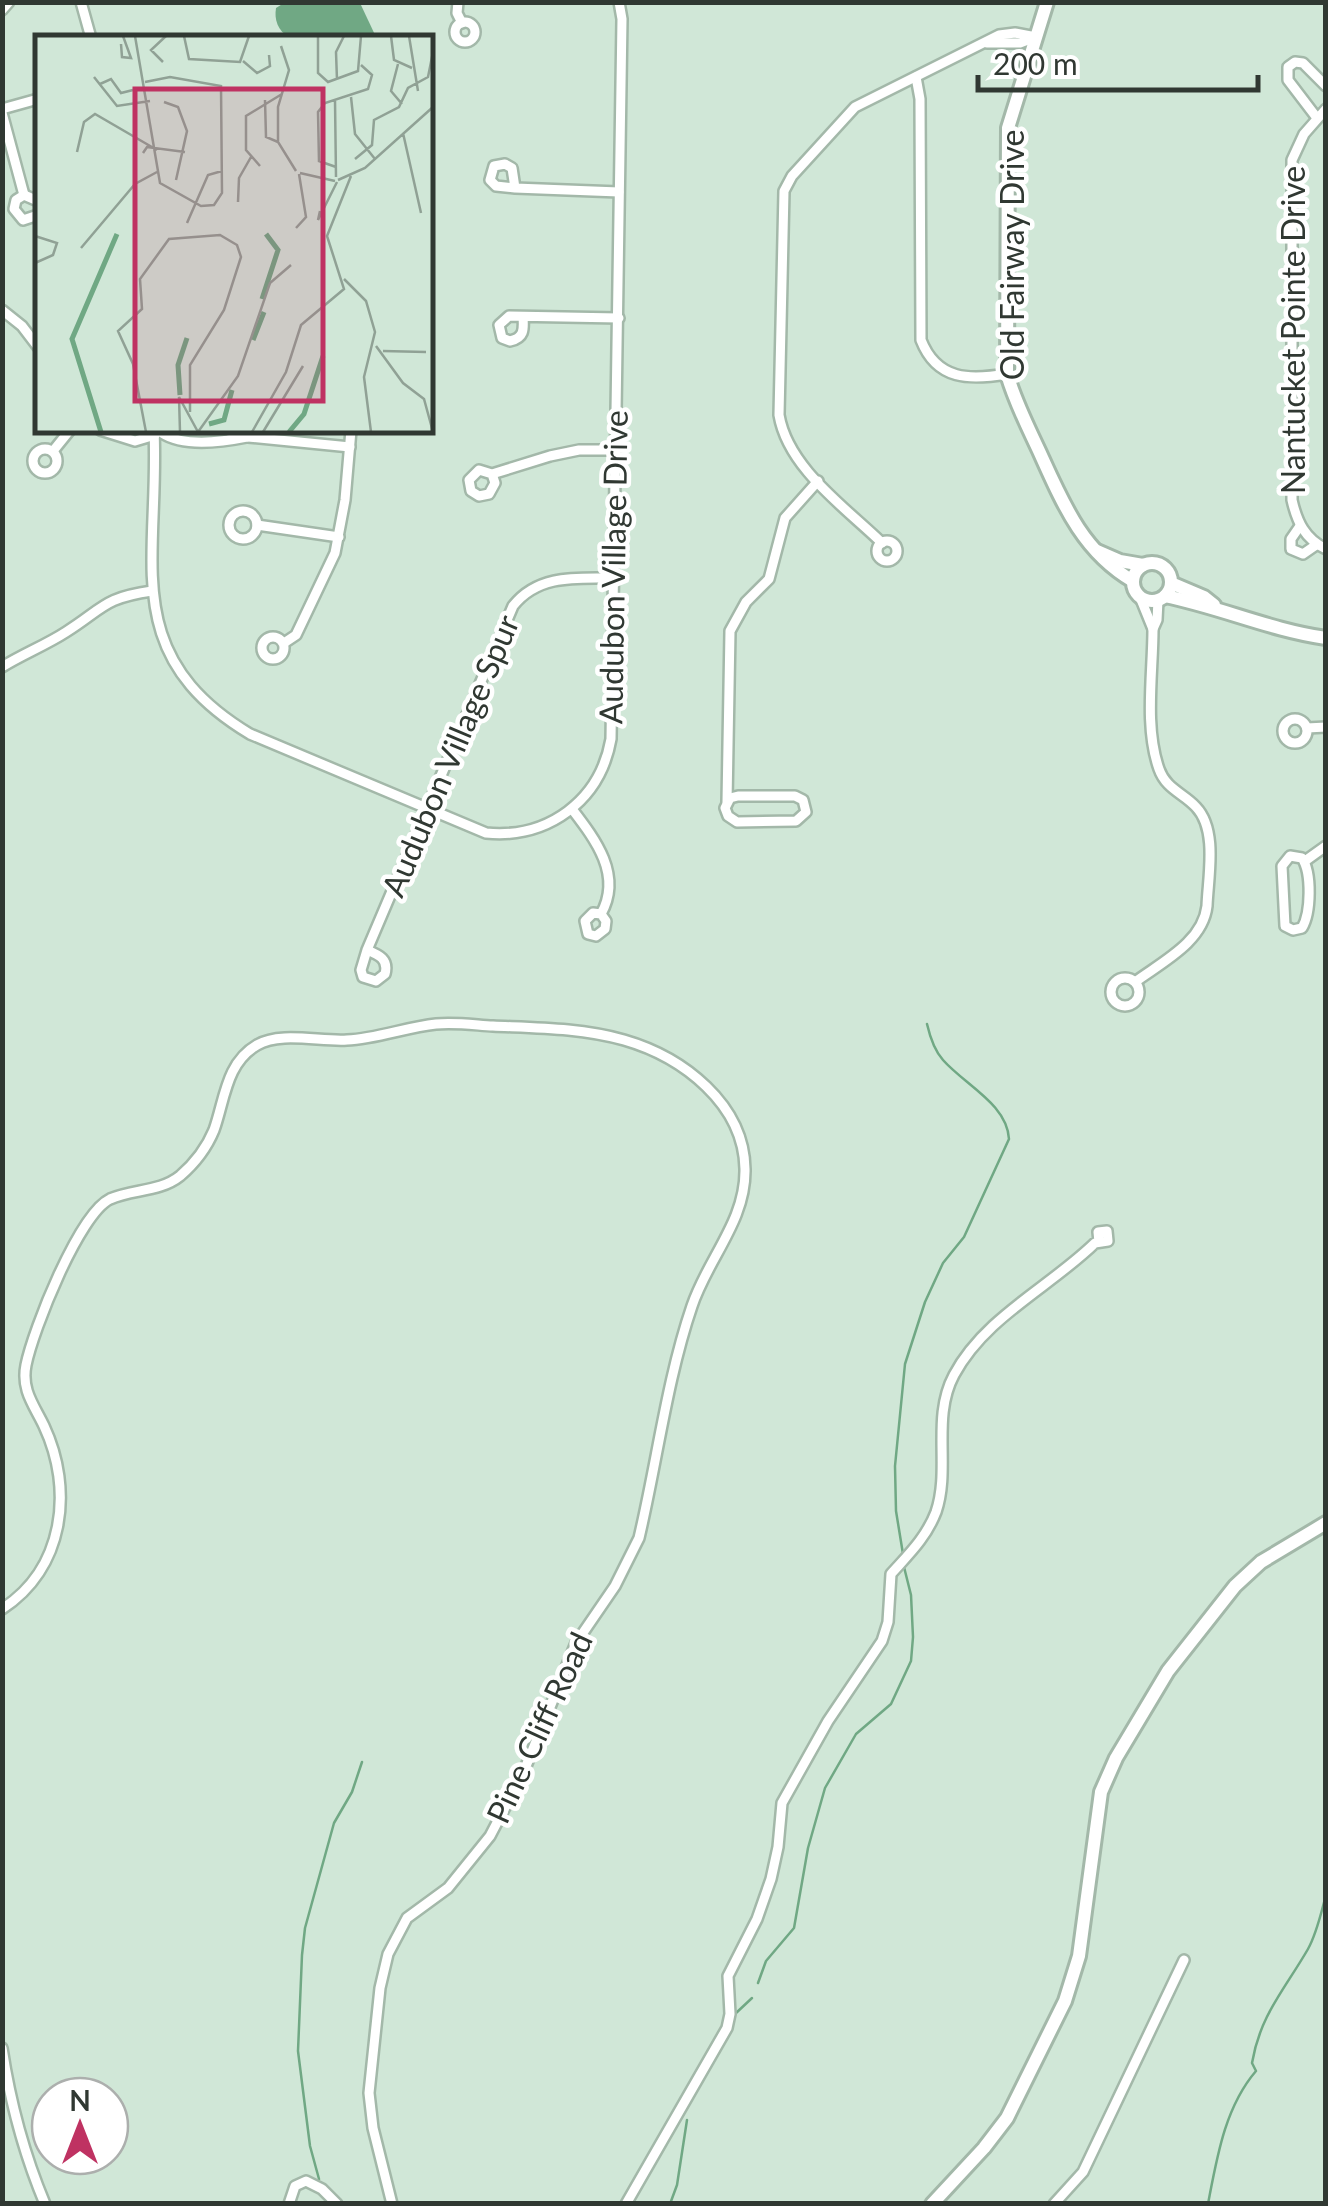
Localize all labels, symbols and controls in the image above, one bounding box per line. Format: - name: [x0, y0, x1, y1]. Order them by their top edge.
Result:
- scale bar: [978, 30, 1258, 92]
- inset map: [35, 35, 432, 432]
- text: 200 m: [993, 45, 1078, 81]
- street label: Old Fairway Drive: [992, 130, 1031, 380]
- street label: Nantucket Pointe Drive: [1273, 166, 1312, 494]
- street label: Audubon Village Drive: [590, 410, 635, 724]
- street label: Audubon Village Spur: [373, 608, 527, 902]
- street label: Pine Cliff Road: [477, 1626, 600, 1829]
- north arrow: [30, 2076, 130, 2176]
- text: N: [69, 2083, 91, 2117]

